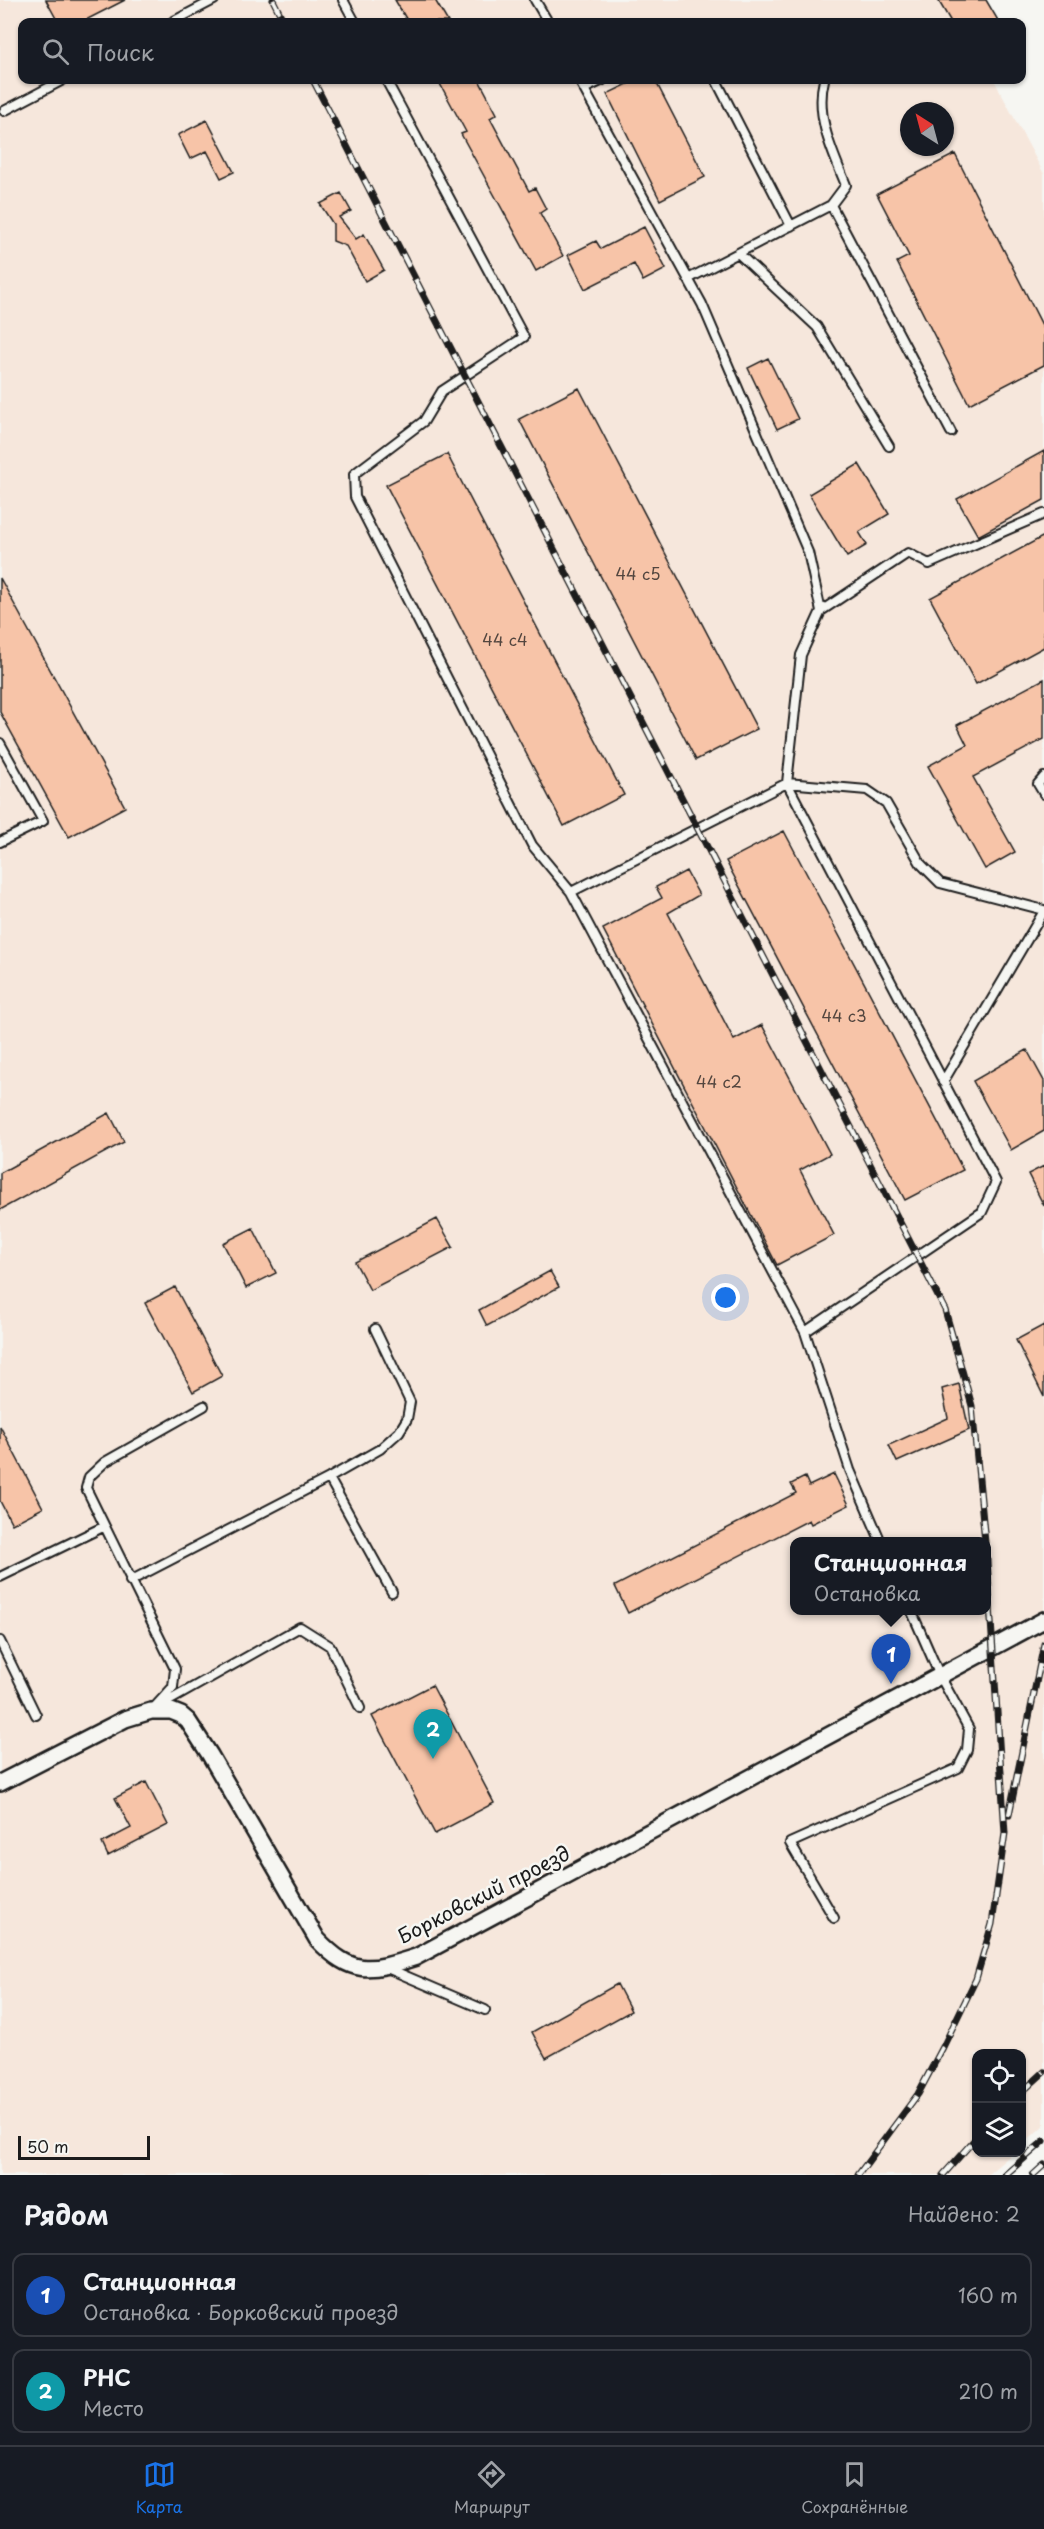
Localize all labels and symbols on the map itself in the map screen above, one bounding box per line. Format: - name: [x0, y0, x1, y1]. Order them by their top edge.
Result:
- north arrow: [900, 102, 954, 156]
- house number: 44 с5: [616, 561, 660, 585]
- house number: 44 с4: [482, 627, 528, 651]
- house number: 44 с3: [821, 1003, 867, 1027]
- house number: 44 с2: [696, 1069, 742, 1093]
- your location: [711, 1283, 740, 1312]
- pin: 1: [872, 1634, 910, 1684]
- pin: 2: [414, 1710, 452, 1759]
- street label: Борковский проезд: [392, 1838, 575, 1951]
- scale bar: [18, 2133, 150, 2160]

